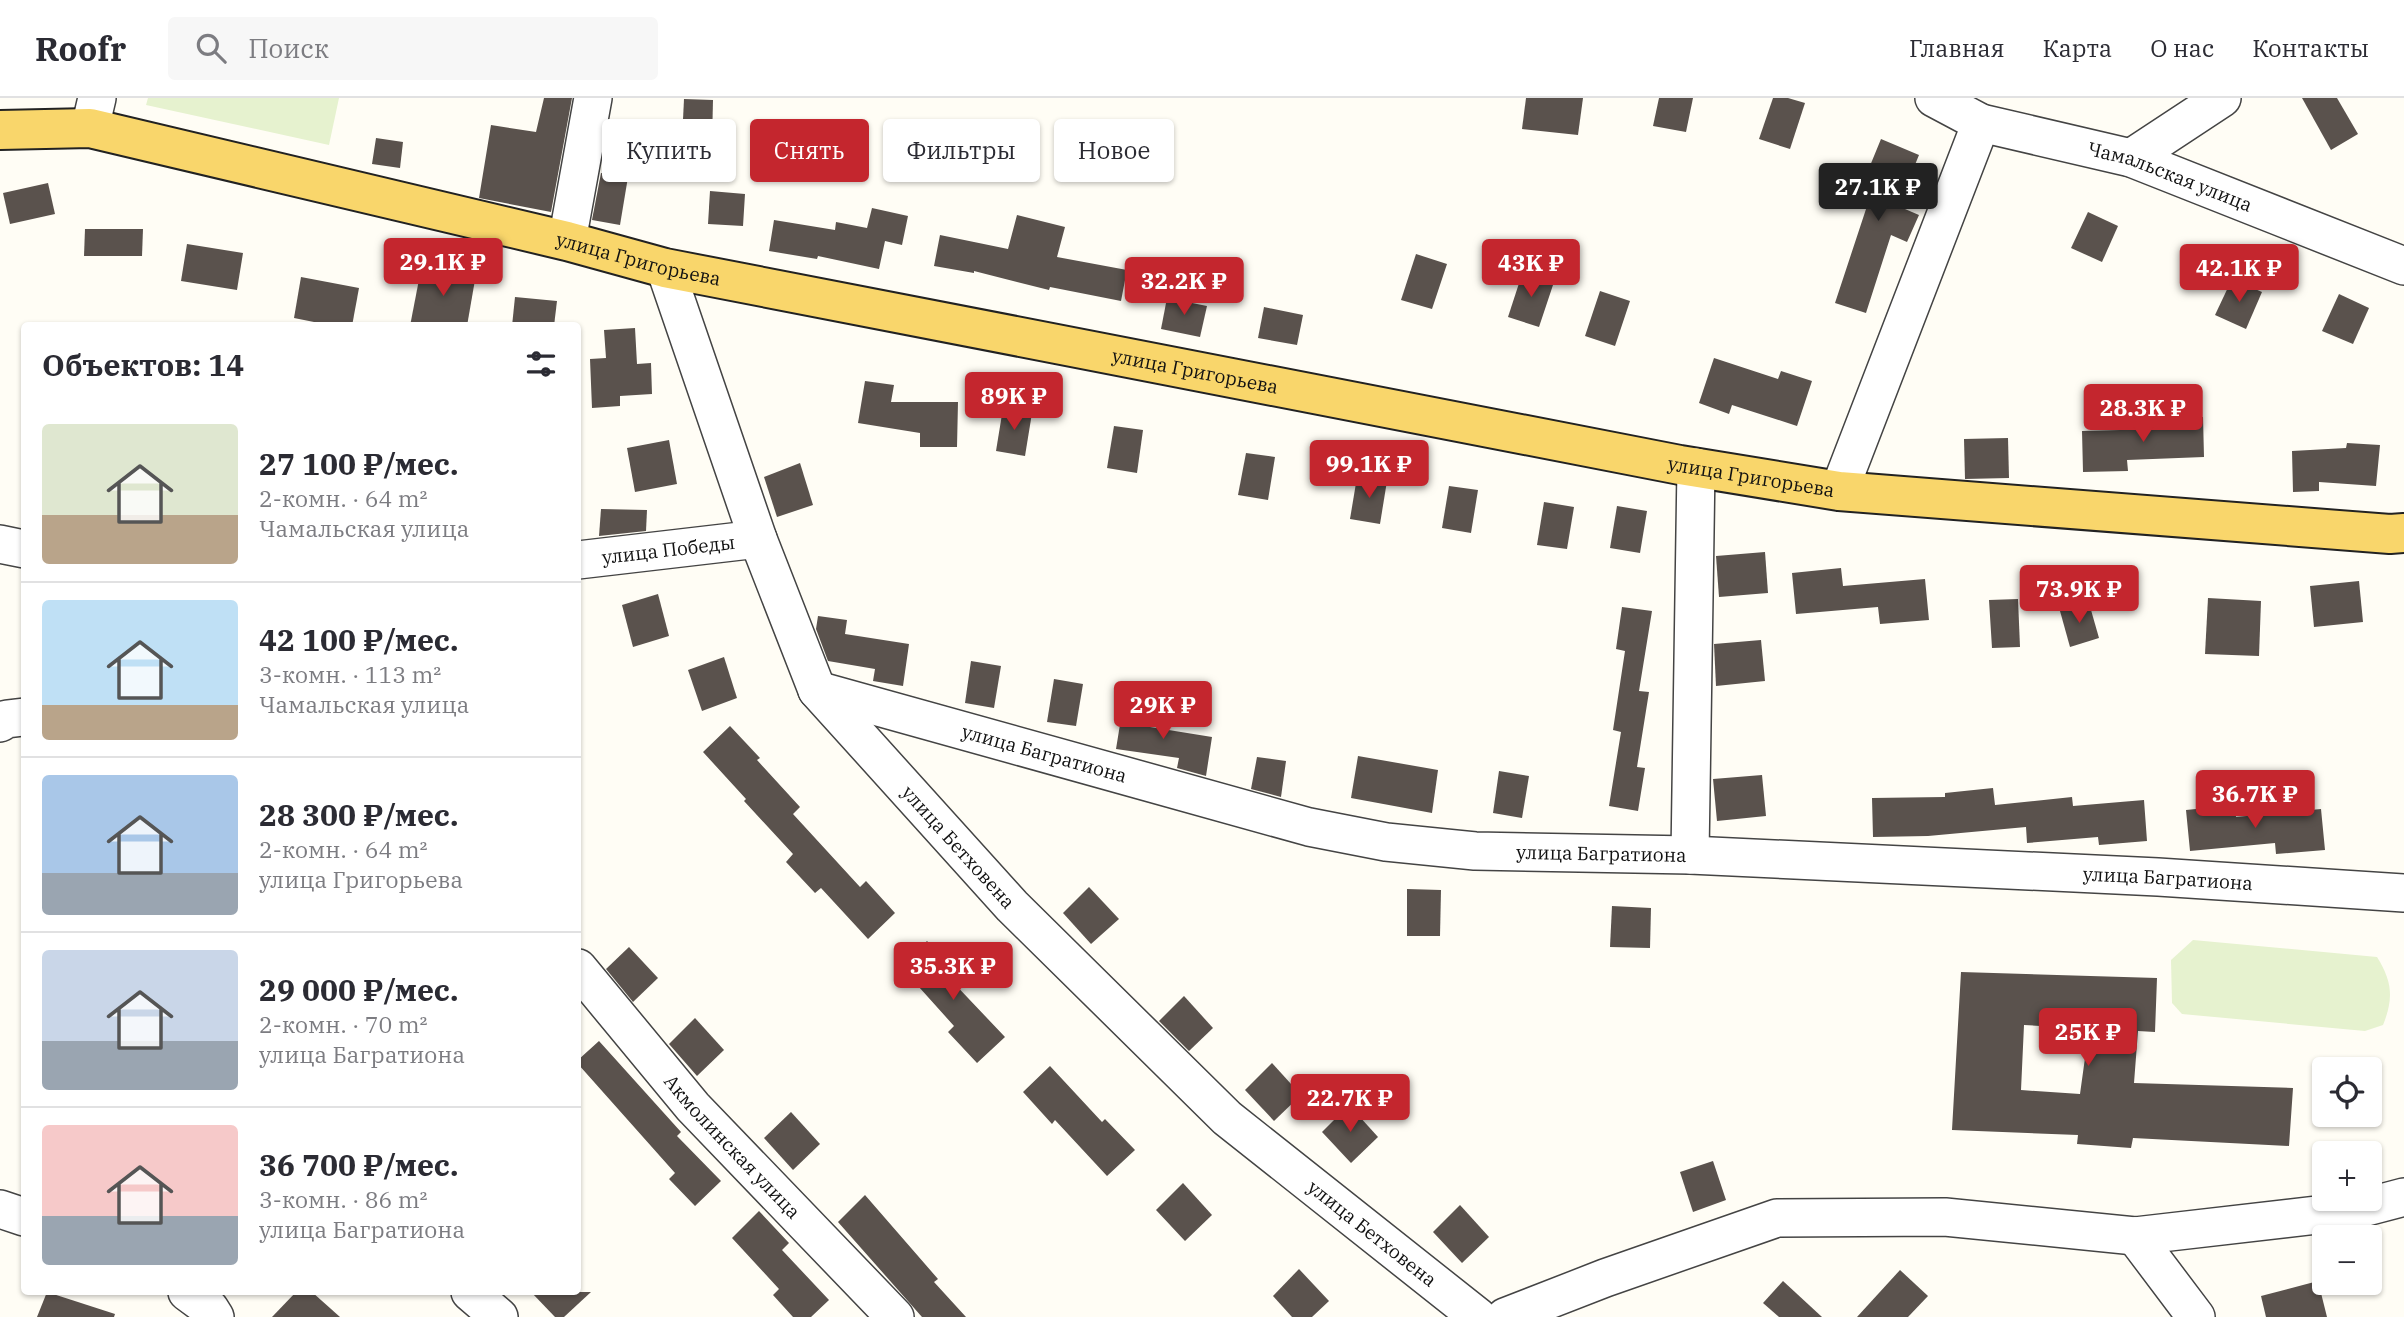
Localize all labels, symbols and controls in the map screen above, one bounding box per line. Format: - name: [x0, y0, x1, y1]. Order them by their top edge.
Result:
- search box: [168, 17, 658, 80]
- text: Roofr: [35, 27, 126, 70]
- icon: search: [192, 29, 230, 67]
- text: Поиск: [248, 31, 329, 65]
- text: Главная: [1909, 32, 2005, 64]
- text: Карта: [2043, 32, 2112, 64]
- text: О нас: [2150, 32, 2214, 64]
- text: Контакты: [2252, 32, 2369, 64]
- chip: Купить: [602, 119, 736, 182]
- chip: Снять: [750, 119, 869, 182]
- chip: Фильтры: [883, 119, 1040, 182]
- chip: Новое: [1054, 119, 1174, 182]
- street label: Чамальская улица: [2085, 136, 2256, 217]
- pin: 27.1K ₽: [1813, 164, 1943, 223]
- text: 27.1K ₽: [1835, 171, 1921, 201]
- street label: улица Григорьева: [554, 227, 723, 291]
- pin: 29.1K ₽: [378, 238, 508, 298]
- pin: 43K ₽: [1482, 240, 1580, 299]
- pin: 42.1K ₽: [2174, 244, 2304, 304]
- text: 29.1K ₽: [400, 246, 486, 276]
- text: 43K ₽: [1498, 247, 1564, 277]
- text: 42.1K ₽: [2196, 252, 2282, 282]
- pin: 32.2K ₽: [1119, 258, 1249, 317]
- text: 32.2K ₽: [1141, 265, 1227, 295]
- street label: улица Григорьева: [1110, 343, 1280, 399]
- text: Объектов: 14: [42, 345, 244, 384]
- icon: filters: [522, 345, 560, 383]
- pin: 89K ₽: [965, 372, 1063, 432]
- text: 89K ₽: [981, 380, 1047, 410]
- pin: 28.3K ₽: [2078, 384, 2208, 444]
- text: 28.3K ₽: [2100, 392, 2186, 422]
- pin: 99.1K ₽: [1304, 440, 1434, 500]
- text: 27 100 ₽/мес.: [259, 444, 458, 483]
- text: 99.1K ₽: [1326, 448, 1412, 478]
- street label: улица Григорьева: [1666, 451, 1836, 502]
- icon: home: [98, 452, 182, 536]
- text: 2-комн. · 64 m²: [259, 483, 428, 513]
- text: Чамальская улица: [259, 513, 469, 543]
- street label: улица Победы: [600, 530, 736, 569]
- pin: 73.9K ₽: [2014, 566, 2144, 625]
- text: 73.9K ₽: [2036, 573, 2122, 603]
- text: 42 100 ₽/мес.: [259, 620, 458, 659]
- icon: home: [98, 628, 182, 712]
- text: 3-комн. · 113 m²: [259, 659, 441, 689]
- pin: 29K ₽: [1114, 682, 1212, 741]
- text: Чамальская улица: [259, 689, 469, 719]
- text: 29K ₽: [1130, 689, 1196, 719]
- street label: улица Багратиона: [959, 719, 1130, 788]
- pin: 36.7K ₽: [2190, 770, 2320, 830]
- text: 36.7K ₽: [2212, 778, 2298, 808]
- street label: улица Бетховена: [897, 780, 1020, 914]
- text: 28 300 ₽/мес.: [259, 795, 458, 834]
- icon: home: [98, 803, 182, 887]
- text: 2-комн. · 64 m²: [259, 834, 428, 864]
- street label: улица Багратиона: [1516, 840, 1687, 867]
- street label: улица Багратиона: [2082, 861, 2254, 895]
- text: улица Григорьева: [259, 864, 463, 894]
- pin: 35.3K ₽: [888, 942, 1018, 1002]
- text: 35.3K ₽: [910, 950, 996, 980]
- text: 29 000 ₽/мес.: [259, 970, 458, 1009]
- icon: home: [98, 978, 182, 1062]
- text: 2-комн. · 70 m²: [259, 1009, 428, 1039]
- pin: 25K ₽: [2039, 1009, 2137, 1068]
- text: 25K ₽: [2055, 1016, 2121, 1046]
- text: улица Багратиона: [259, 1039, 465, 1069]
- map controls: [2312, 1057, 2382, 1295]
- button: locate: [2312, 1057, 2382, 1127]
- street label: Акмолинская улица: [659, 1070, 806, 1223]
- pin: 22.7K ₽: [1285, 1074, 1415, 1134]
- text: 22.7K ₽: [1307, 1082, 1393, 1112]
- button: +: [2312, 1141, 2382, 1211]
- text: 36 700 ₽/мес.: [259, 1145, 458, 1184]
- icon: home: [98, 1153, 182, 1237]
- street label: улица Бетховена: [1303, 1175, 1442, 1292]
- text: 3-комн. · 86 m²: [259, 1184, 428, 1214]
- text: улица Багратиона: [259, 1214, 465, 1244]
- button: −: [2312, 1225, 2382, 1295]

